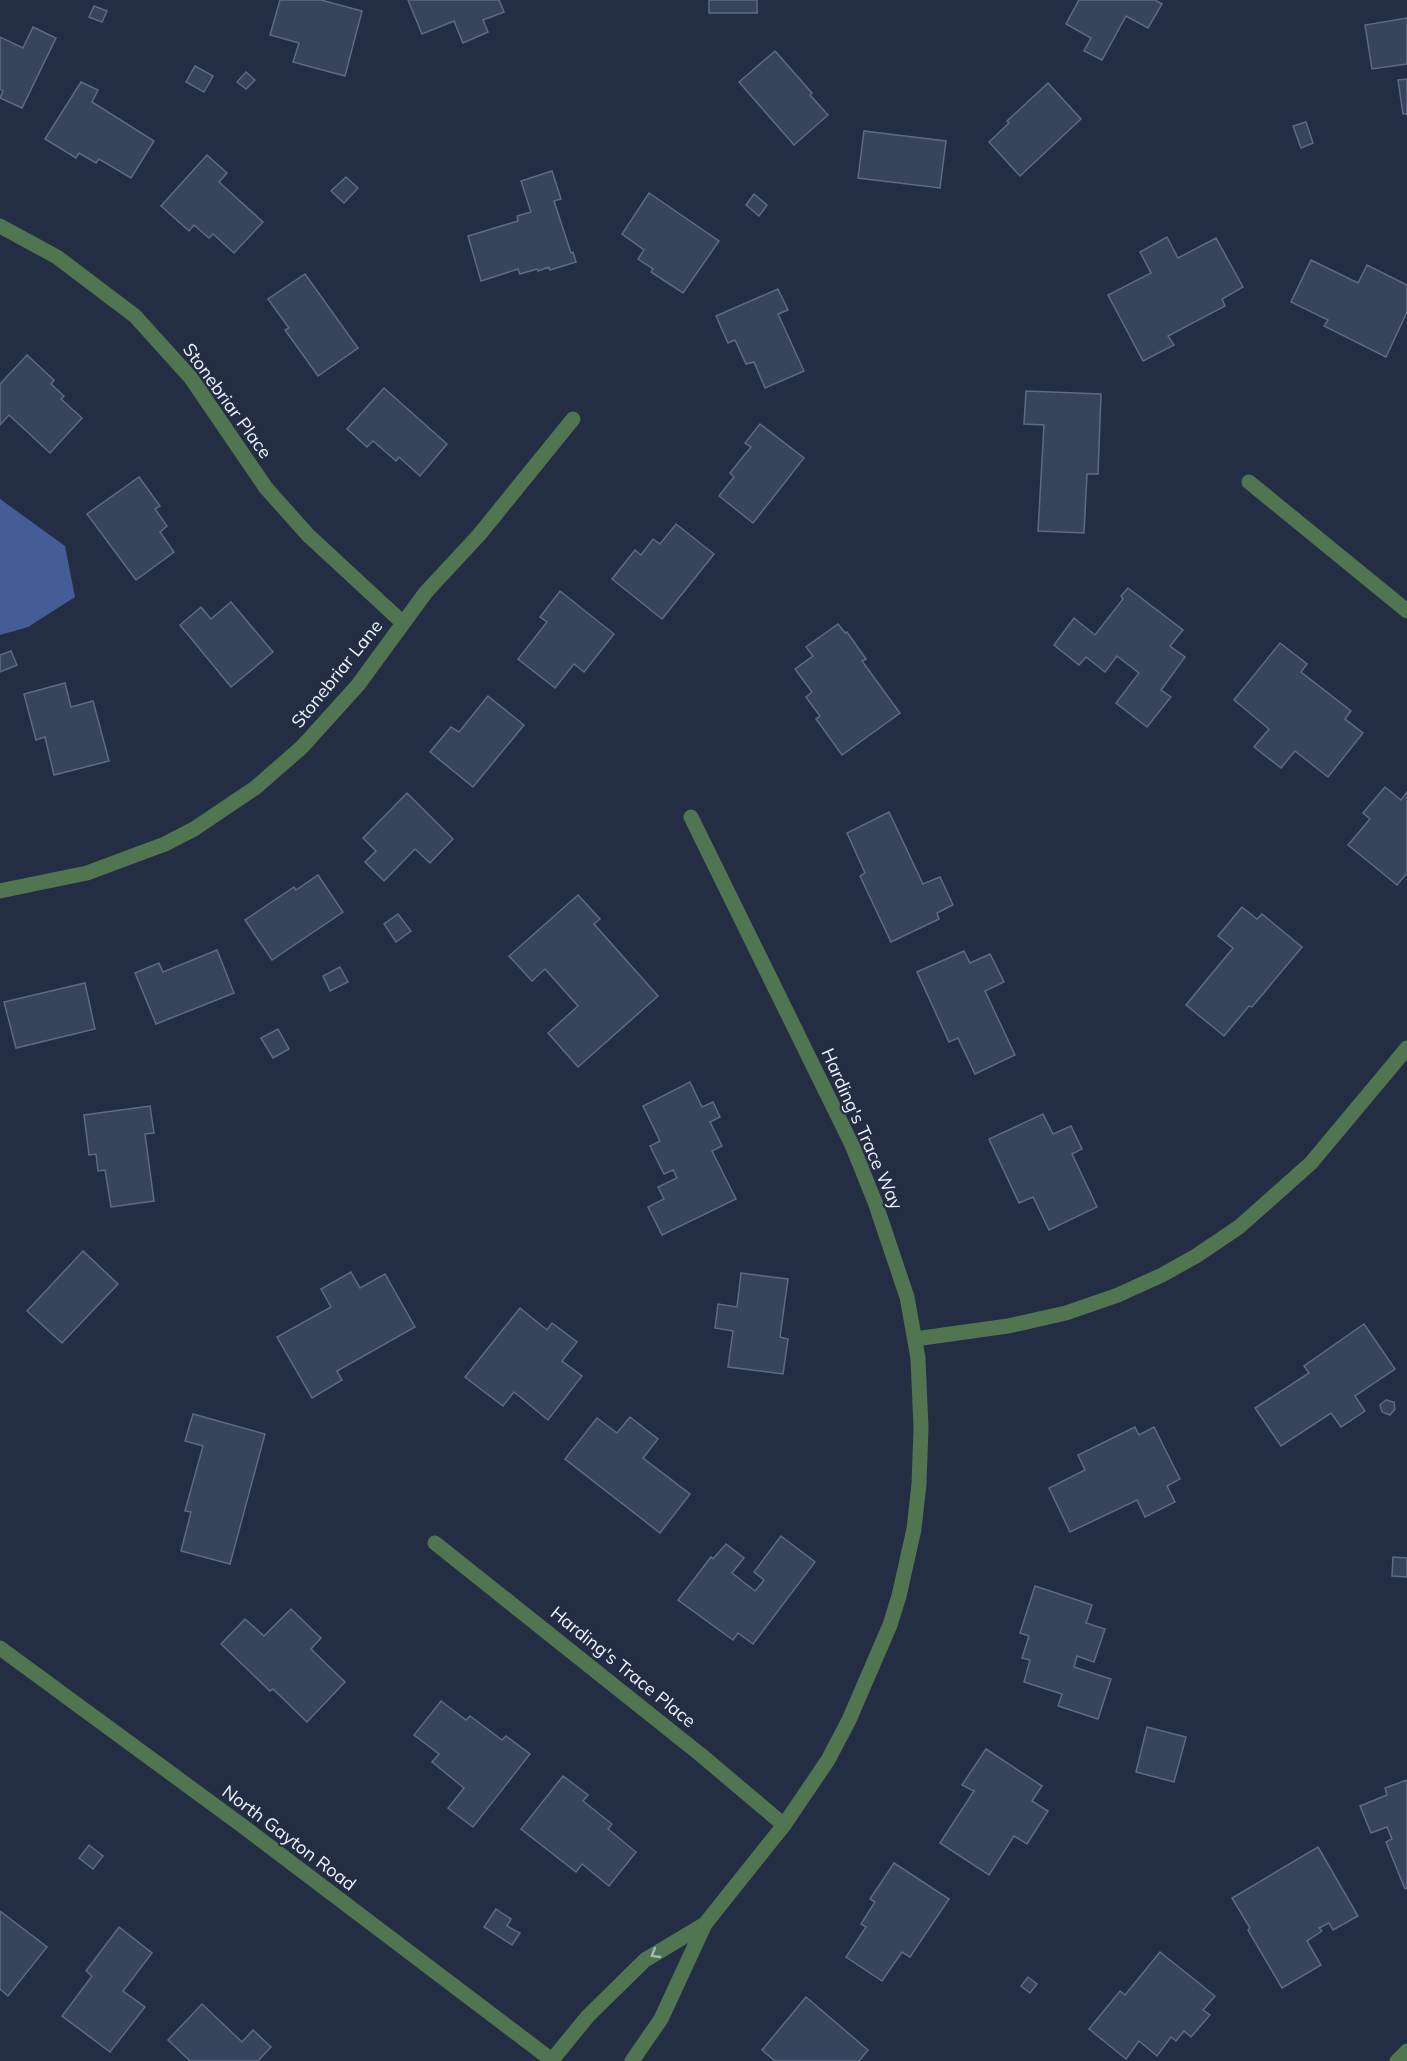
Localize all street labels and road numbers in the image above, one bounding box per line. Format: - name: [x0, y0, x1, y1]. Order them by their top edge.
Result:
- street label: Stonebriar Place: [178, 339, 277, 463]
- street label: Stonebriar Lane: [286, 615, 387, 732]
- street label: Harding's Trace Way: [817, 1044, 909, 1213]
- street label: Harding's Trace Place: [546, 1601, 701, 1732]
- street label: North Gayton Road: [218, 1780, 361, 1895]

